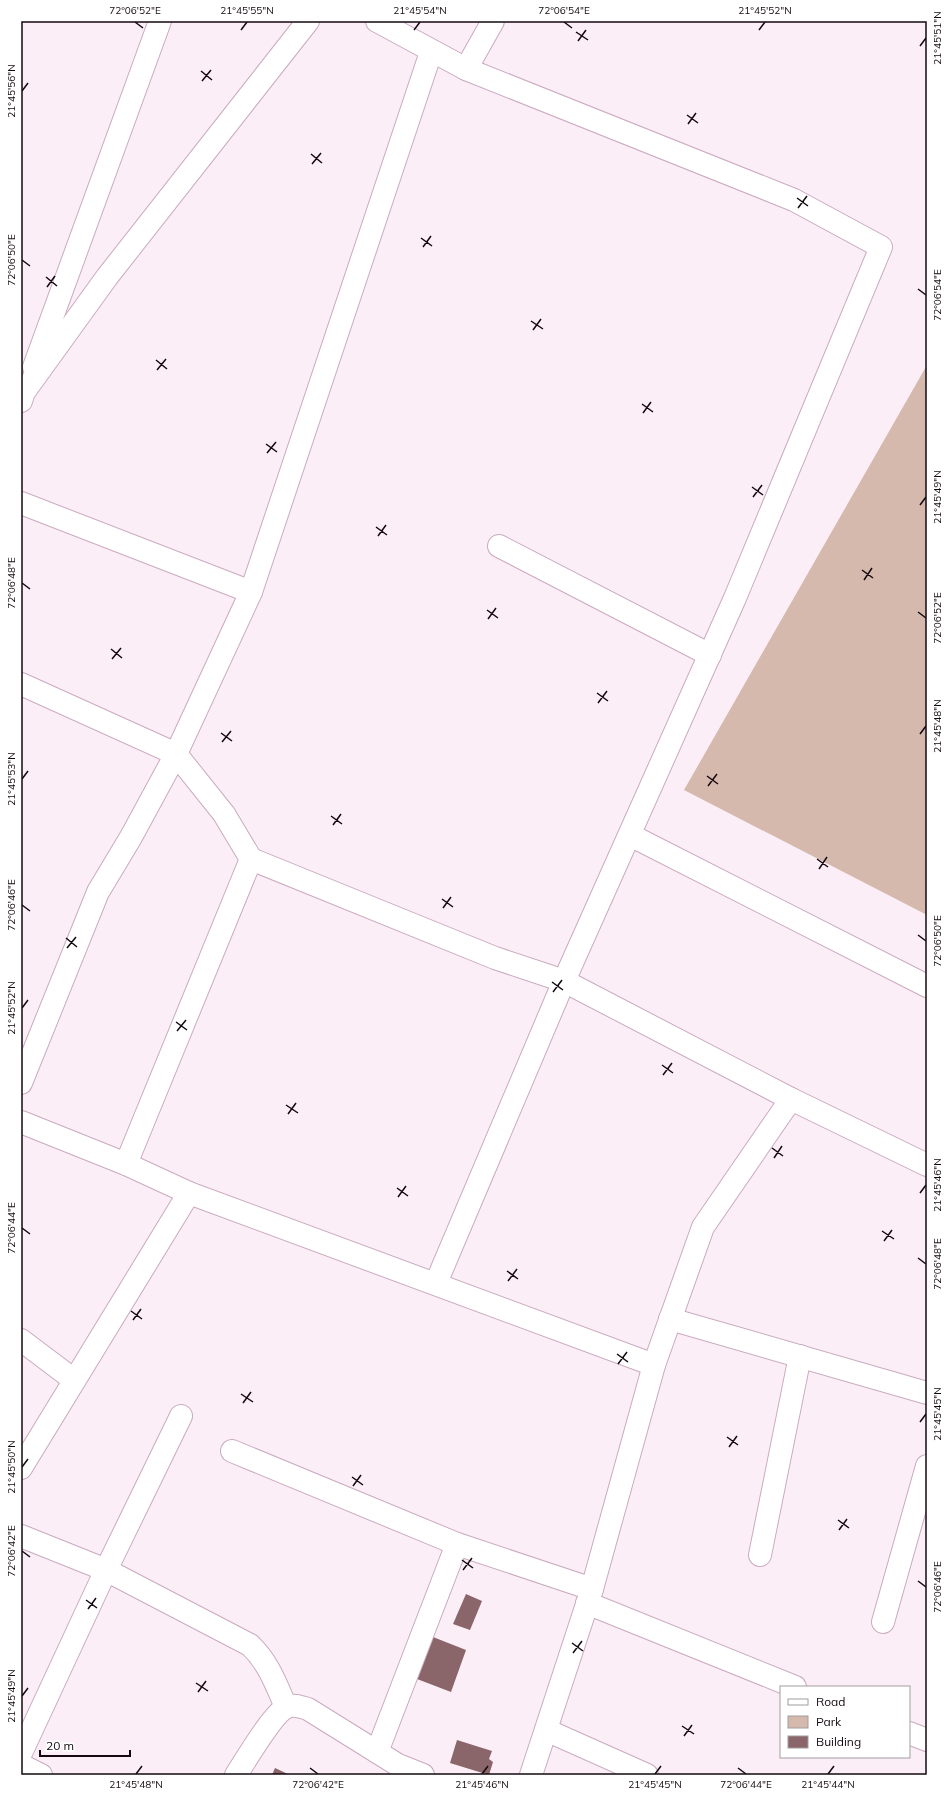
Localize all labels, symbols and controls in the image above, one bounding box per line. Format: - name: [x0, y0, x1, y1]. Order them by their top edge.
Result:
- text: 72°06'52"E: [109, 4, 161, 17]
- text: 21°45'55"N: [220, 4, 274, 17]
- text: 21°45'54"N: [393, 4, 447, 17]
- text: 72°06'54"E: [538, 4, 590, 17]
- text: 21°45'52"N: [738, 4, 792, 17]
- text: 21°45'51"N: [931, 11, 944, 65]
- text: 21°45'56"N: [5, 64, 18, 118]
- text: 72°06'50"E: [5, 234, 18, 286]
- text: 72°06'54"E: [931, 269, 944, 321]
- text: 21°45'49"N: [931, 470, 944, 524]
- text: 72°06'48"E: [5, 557, 18, 609]
- text: 72°06'52"E: [931, 592, 944, 644]
- text: 21°45'48"N: [931, 699, 944, 753]
- text: 21°45'53"N: [5, 752, 18, 806]
- text: 72°06'46"E: [5, 879, 18, 931]
- text: 72°06'50"E: [931, 915, 944, 967]
- text: 21°45'52"N: [5, 981, 18, 1035]
- text: 21°45'46"N: [931, 1158, 944, 1212]
- text: 72°06'44"E: [5, 1202, 18, 1254]
- text: 72°06'48"E: [931, 1238, 944, 1290]
- text: 21°45'45"N: [931, 1387, 944, 1441]
- text: 21°45'50"N: [5, 1440, 18, 1494]
- text: 72°06'42"E: [5, 1525, 18, 1577]
- text: 72°06'46"E: [931, 1561, 944, 1613]
- text: 21°45'49"N: [5, 1669, 18, 1723]
- legend: [780, 1686, 910, 1758]
- text: Road: [816, 1694, 845, 1709]
- text: Park: [816, 1714, 842, 1729]
- scale bar: [40, 1732, 130, 1758]
- text: Building: [816, 1734, 861, 1749]
- text: 20 m: [46, 1738, 74, 1753]
- text: 21°45'48"N: [109, 1778, 163, 1791]
- text: 72°06'42"E: [292, 1778, 344, 1791]
- text: 21°45'46"N: [455, 1778, 509, 1791]
- text: 21°45'45"N: [628, 1778, 682, 1791]
- text: 72°06'44"E: [720, 1778, 772, 1791]
- text: 21°45'44"N: [801, 1778, 855, 1791]

